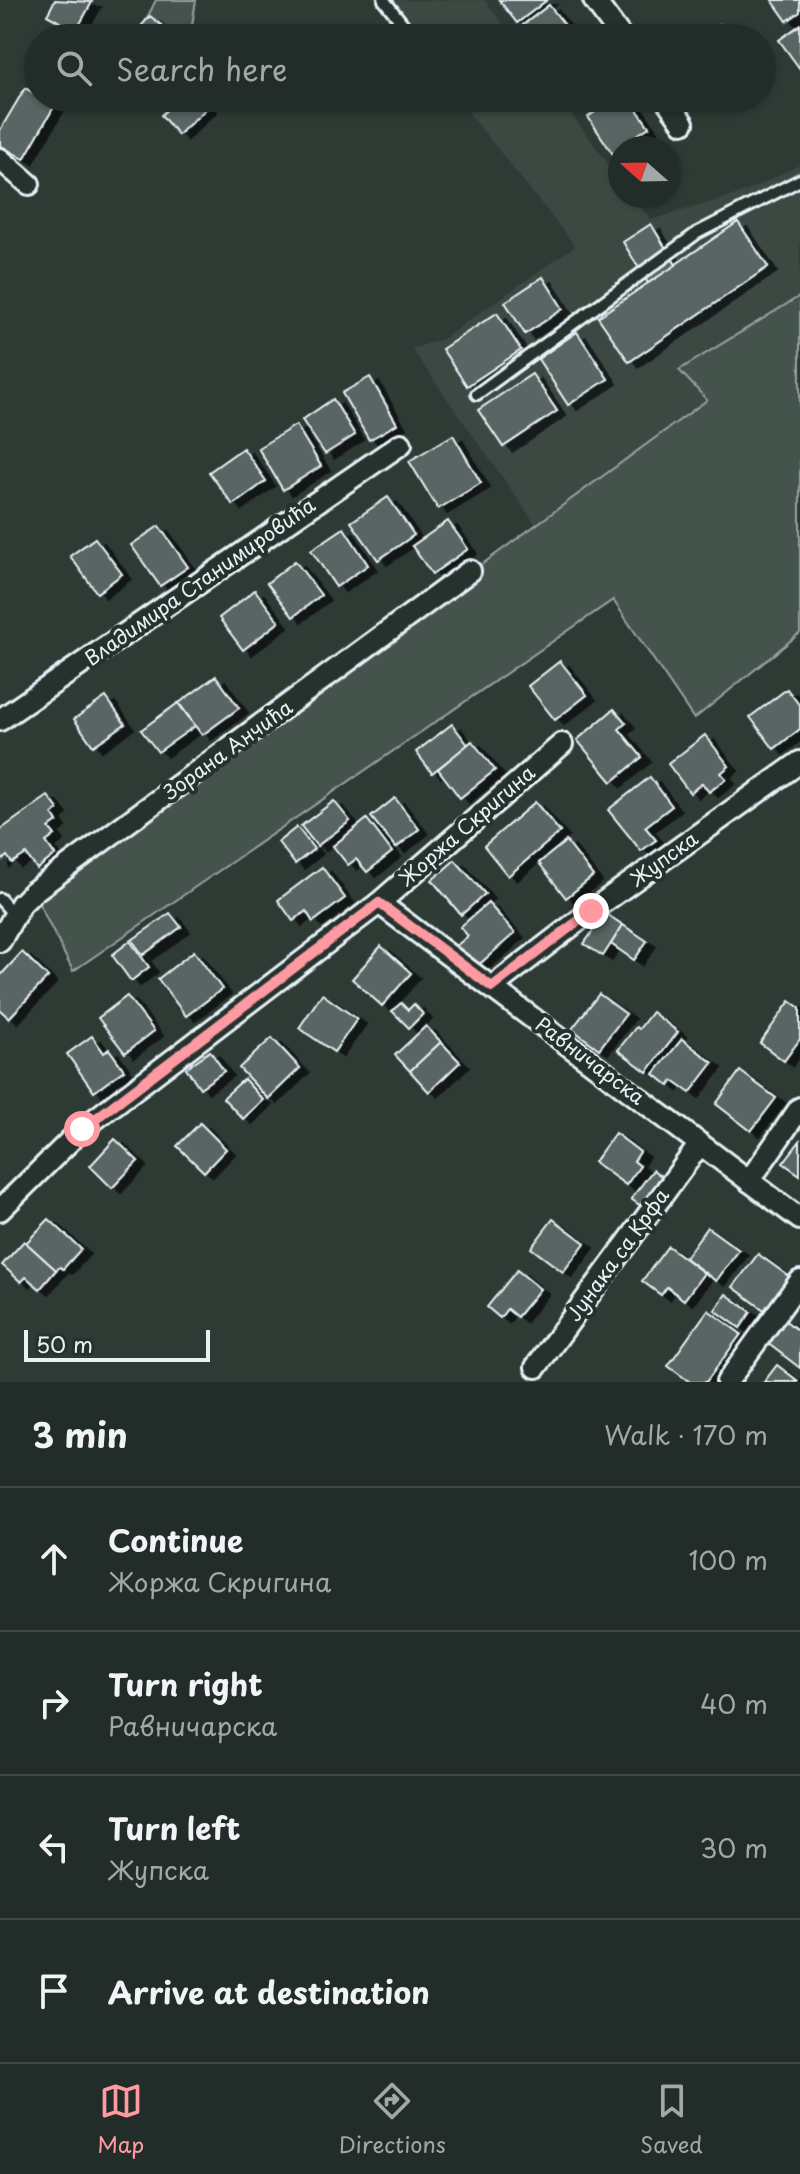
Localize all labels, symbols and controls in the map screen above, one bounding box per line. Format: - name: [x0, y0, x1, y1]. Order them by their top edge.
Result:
- search box: [24, 24, 776, 112]
- icon: search: [52, 46, 96, 90]
- text: Search here: [116, 46, 288, 91]
- north arrow: [608, 136, 680, 208]
- street label: Владимира Станимировића: [78, 490, 321, 673]
- street label: Зорана Анчића: [156, 692, 299, 807]
- street label: Жоржа Скригина: [392, 757, 541, 893]
- street label: Жупска: [623, 823, 704, 893]
- route end: [573, 893, 609, 929]
- street label: Равничарска: [530, 1009, 652, 1112]
- route start: [64, 1111, 100, 1147]
- street label: Јунака са Крфа: [559, 1181, 676, 1327]
- scale bar: [24, 1326, 210, 1362]
- text: 50 m: [36, 1327, 93, 1360]
- text: 3 min: [32, 1408, 128, 1460]
- text: Walk · 170 m: [604, 1415, 768, 1454]
- text: Continue: [108, 1517, 243, 1562]
- icon: ahead: [32, 1537, 76, 1581]
- text: 100 m: [688, 1540, 768, 1579]
- text: Жоржа Скригина: [108, 1562, 331, 1601]
- text: Turn right: [108, 1661, 263, 1706]
- icon: right: [32, 1681, 76, 1725]
- text: 40 m: [700, 1684, 768, 1723]
- text: Равничарска: [108, 1706, 277, 1745]
- text: Turn left: [108, 1805, 240, 1850]
- icon: left: [32, 1825, 76, 1869]
- text: 30 m: [700, 1828, 768, 1867]
- text: Жупска: [108, 1850, 209, 1889]
- icon: arrive: [32, 1969, 76, 2013]
- text: Arrive at destination: [108, 1969, 430, 2014]
- tab: Map: [97, 2079, 144, 2160]
- tab: Directions: [339, 2079, 446, 2160]
- tab: Saved: [640, 2079, 703, 2160]

